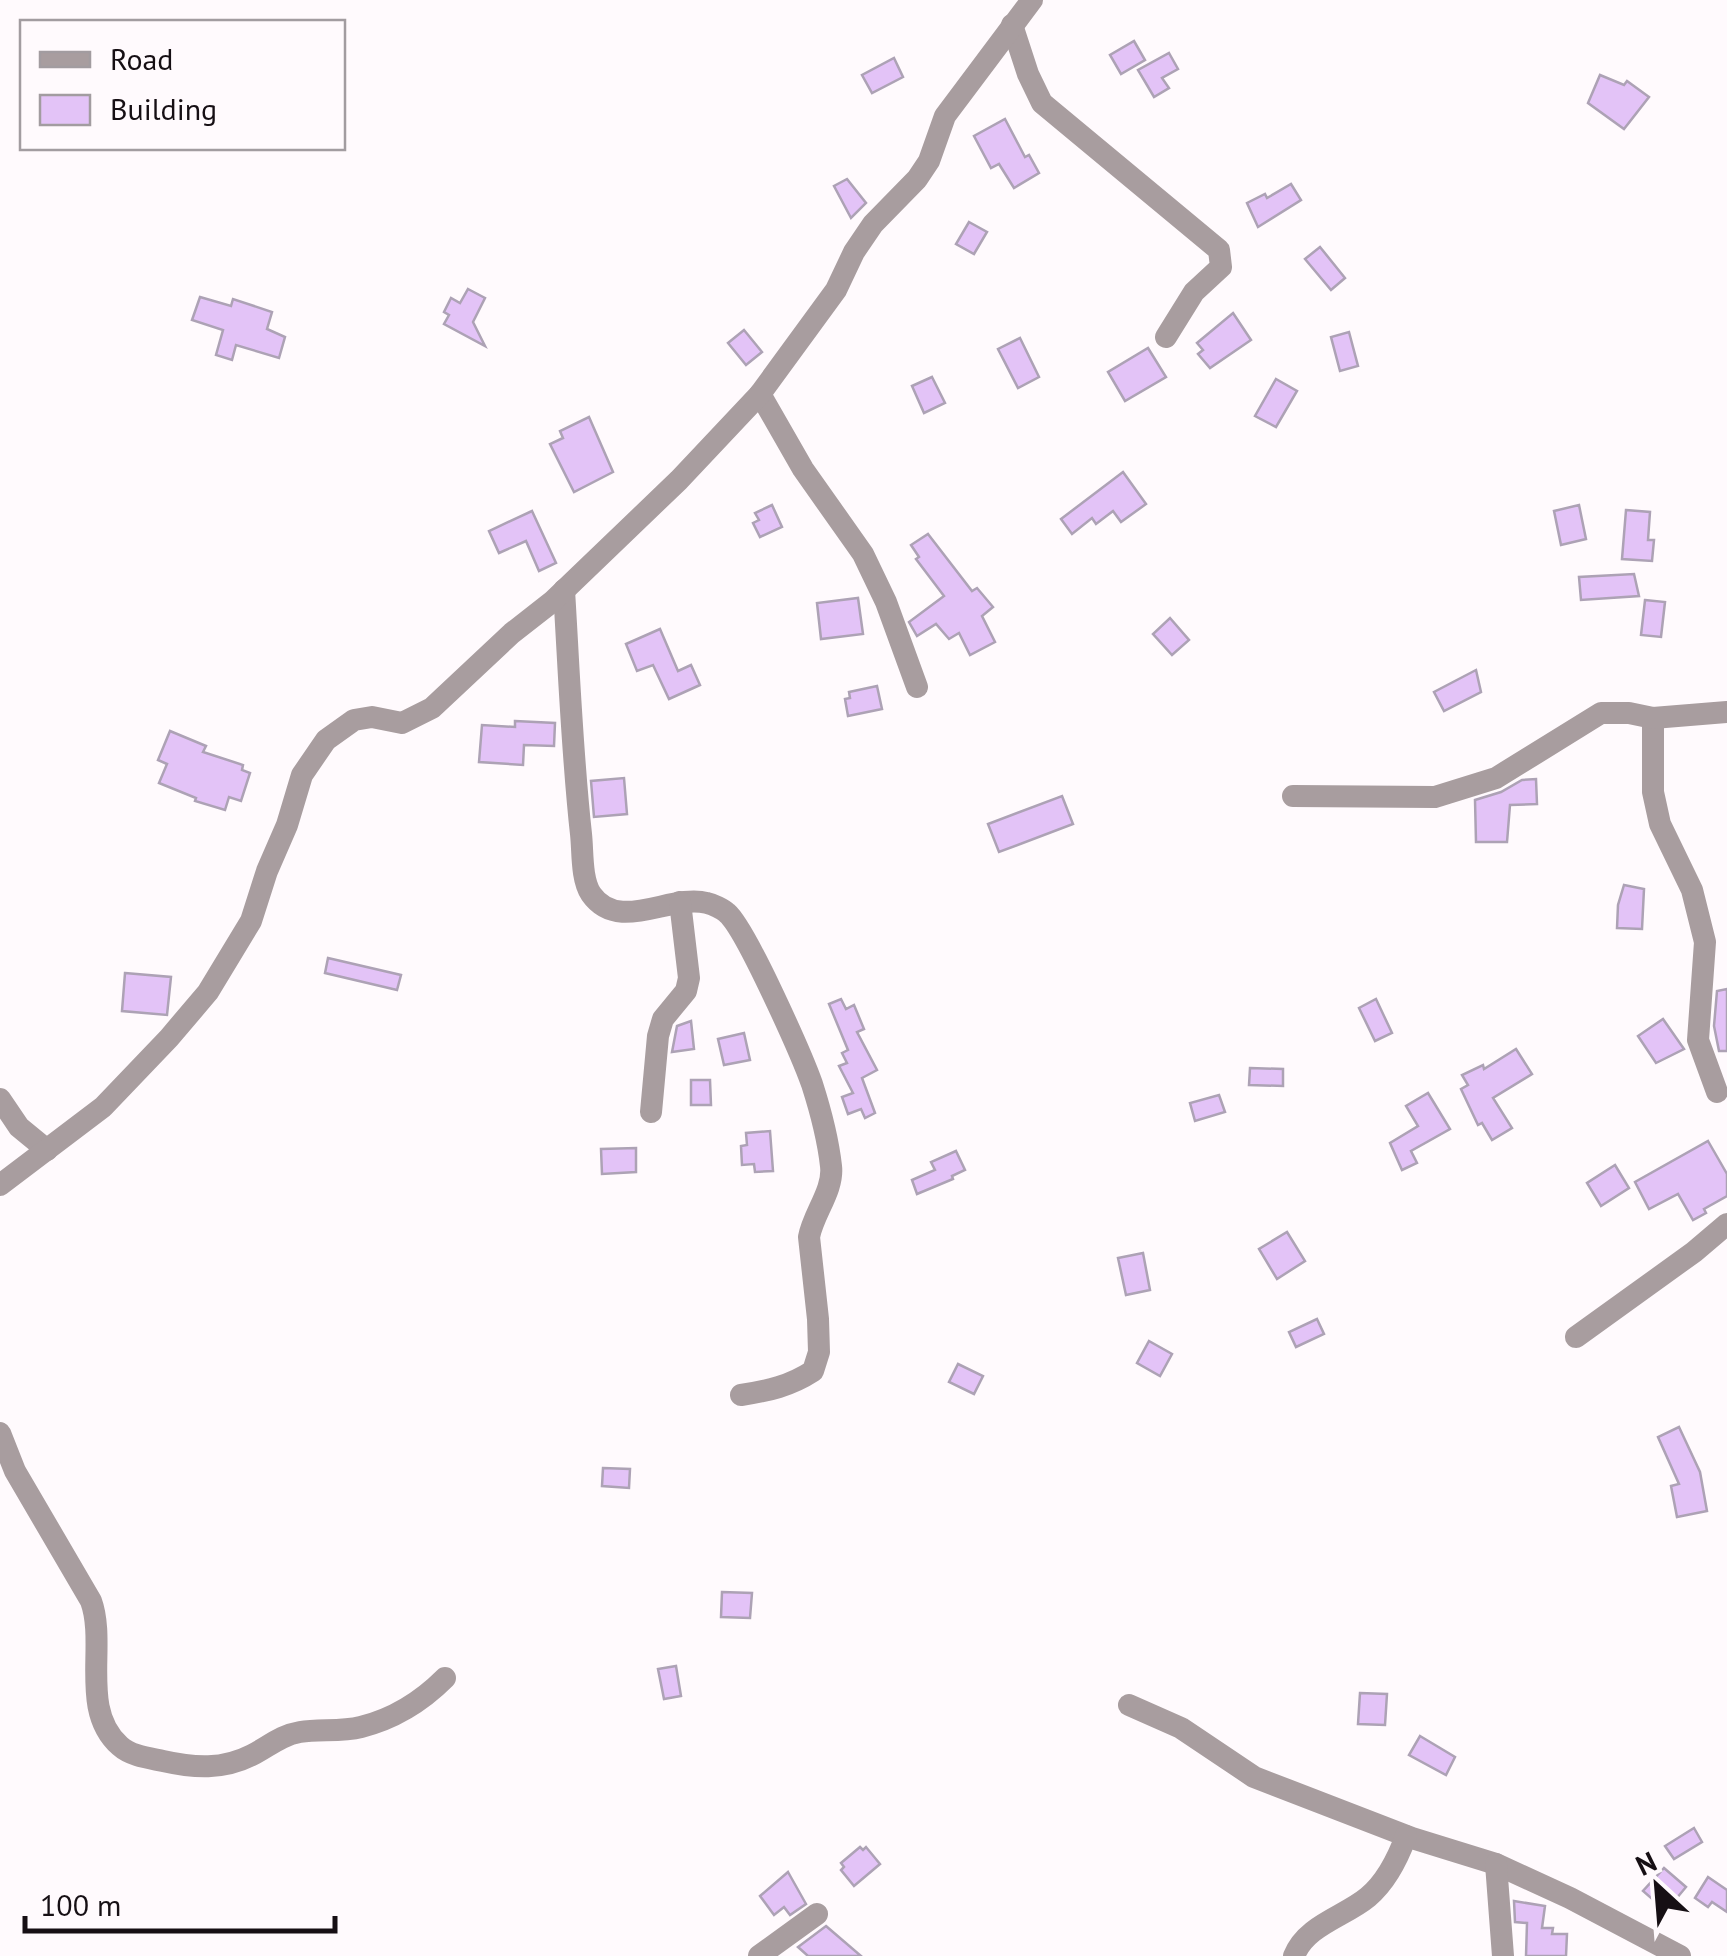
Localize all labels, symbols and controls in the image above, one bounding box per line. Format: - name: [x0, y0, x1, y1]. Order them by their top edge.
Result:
- legend: [20, 20, 345, 150]
- text: Road: [110, 39, 174, 78]
- text: Building: [110, 89, 217, 128]
- north arrow: [1607, 1836, 1707, 1936]
- text: N: [1629, 1842, 1662, 1884]
- scale bar: [25, 1871, 335, 1933]
- text: 100 m: [40, 1885, 121, 1924]

